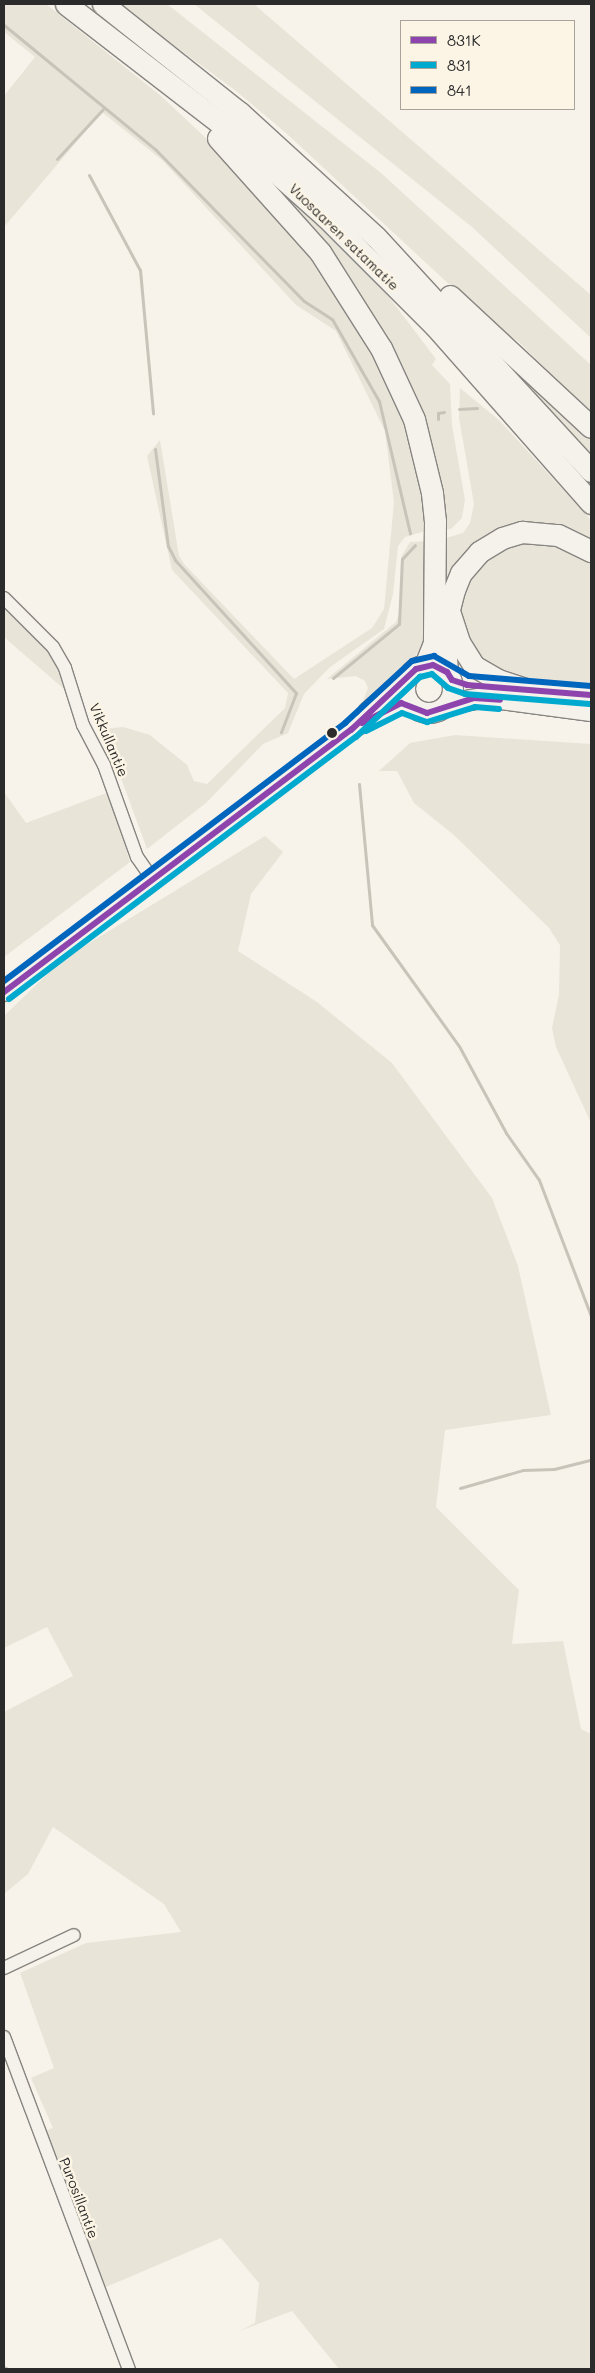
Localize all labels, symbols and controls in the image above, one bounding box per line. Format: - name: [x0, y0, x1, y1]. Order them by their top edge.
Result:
- legend: [400, 20, 575, 110]
- text: 831K: [447, 30, 481, 50]
- text: 831: [447, 55, 472, 75]
- text: 841: [447, 80, 472, 100]
- street label: Vuosaaren satamatie: [285, 180, 403, 294]
- street label: Vikkullantie: [86, 701, 132, 779]
- unlabelled marker: [327, 728, 337, 738]
- street label: Purosillantie: [56, 2155, 102, 2241]

